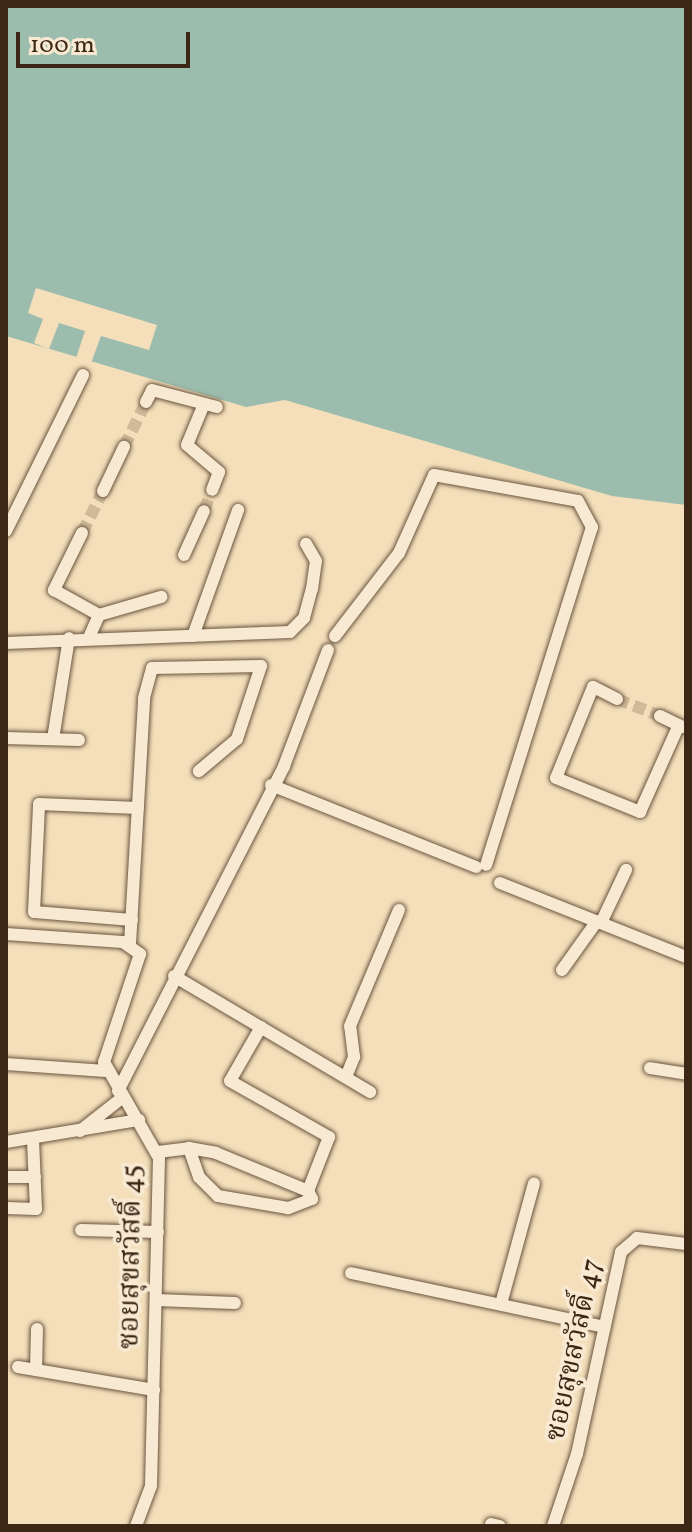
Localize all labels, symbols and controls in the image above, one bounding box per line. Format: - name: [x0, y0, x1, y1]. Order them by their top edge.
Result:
- scale bar: [20, 16, 194, 66]
- text: 100 m: [30, 29, 95, 63]
- street label: ซอยสุขสวัสดิ์ 45: [114, 1164, 150, 1350]
- street label: ซอยสุขสวัสดิ์ 47: [539, 1256, 611, 1444]

